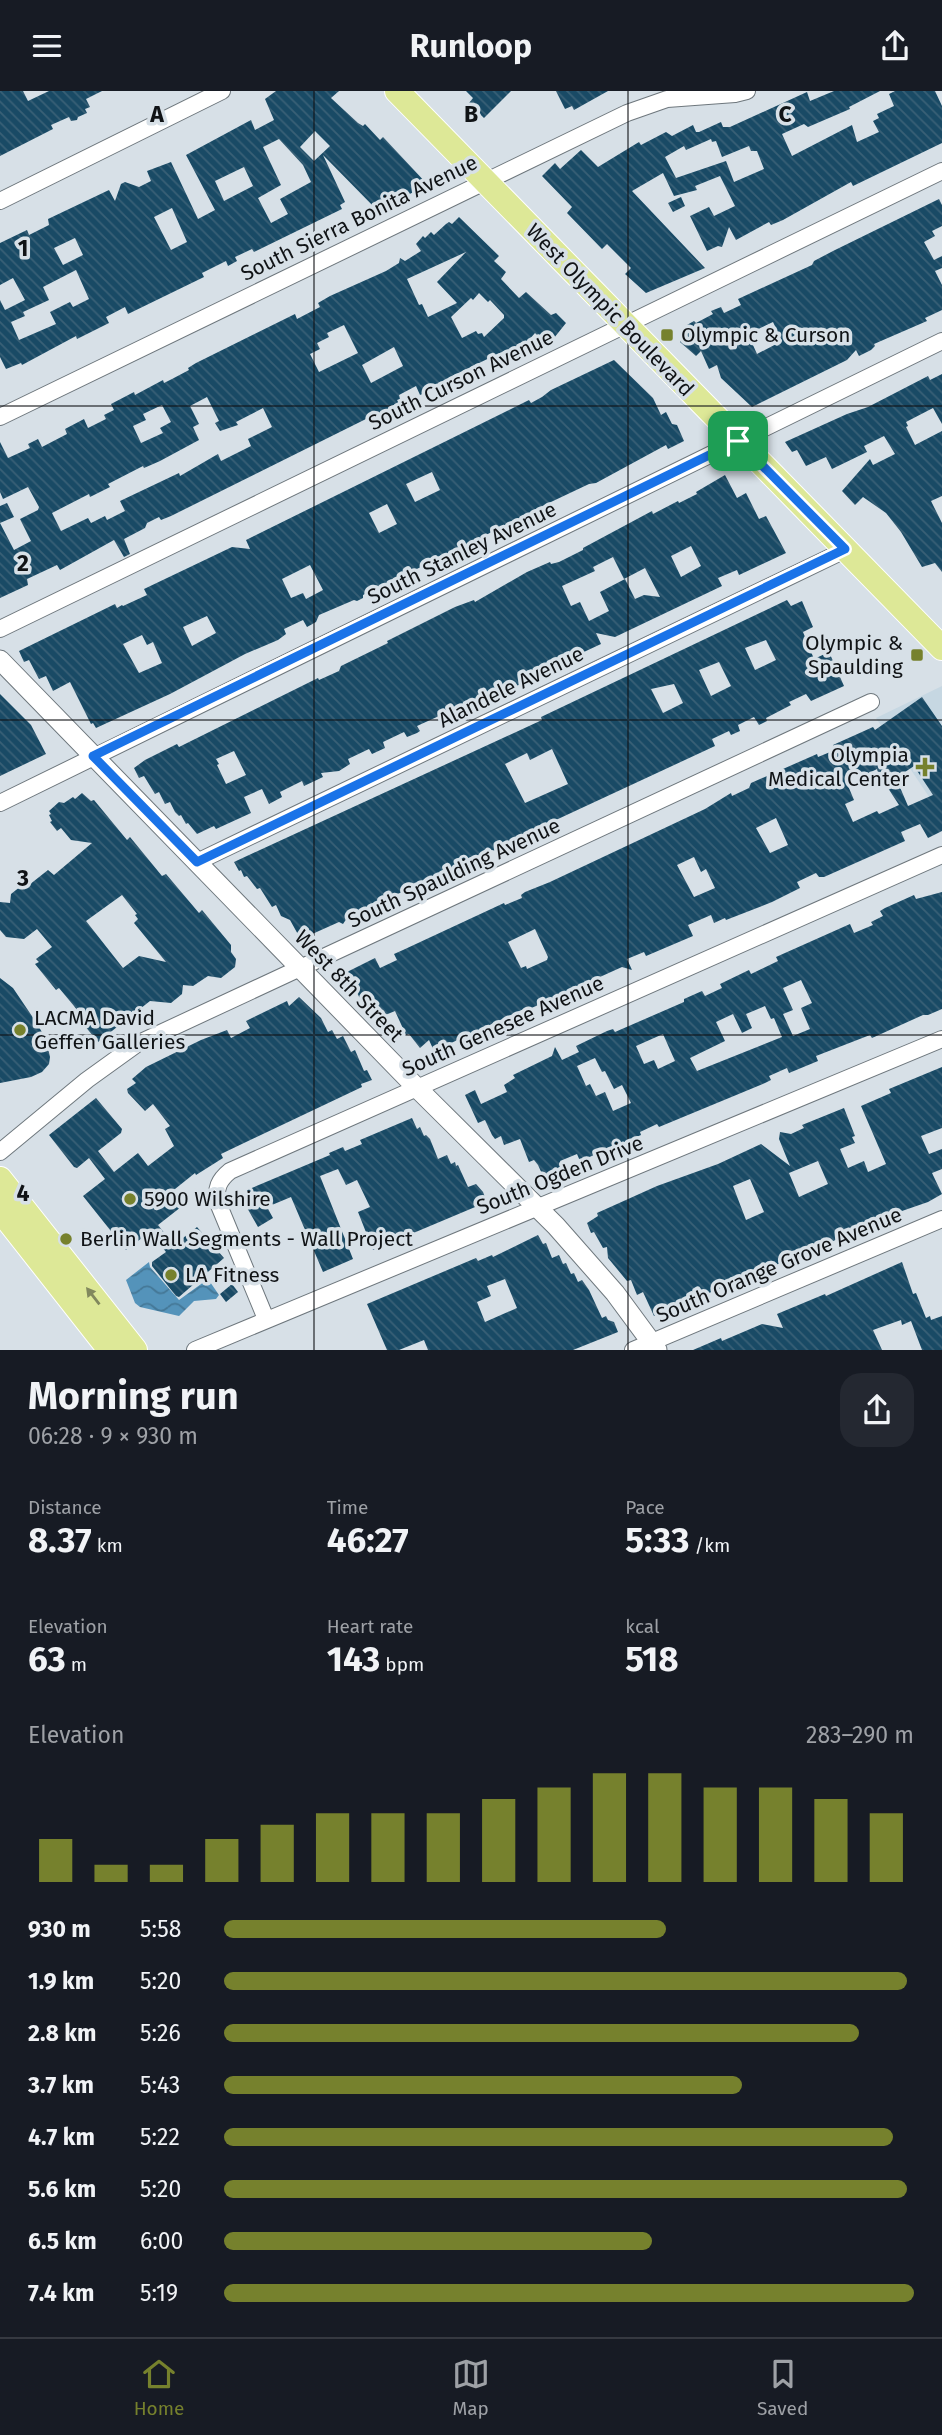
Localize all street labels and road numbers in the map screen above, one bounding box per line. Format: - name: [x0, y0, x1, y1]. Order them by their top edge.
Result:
- street label: South Sierra Bonita Avenue: [236, 149, 482, 287]
- street label: West Olympic Boulevard: [521, 218, 699, 402]
- street label: South Curson Avenue: [364, 324, 558, 436]
- street label: South Stanley Avenue: [363, 496, 561, 610]
- street label: Alandele Avenue: [434, 641, 588, 733]
- street label: South Spaulding Avenue: [343, 812, 565, 934]
- street label: West 8th Street: [289, 925, 409, 1048]
- street label: South Genesee Avenue: [398, 970, 608, 1082]
- street label: South Ogden Drive: [473, 1130, 647, 1220]
- street label: South Orange Grove Avenue: [652, 1201, 906, 1329]

